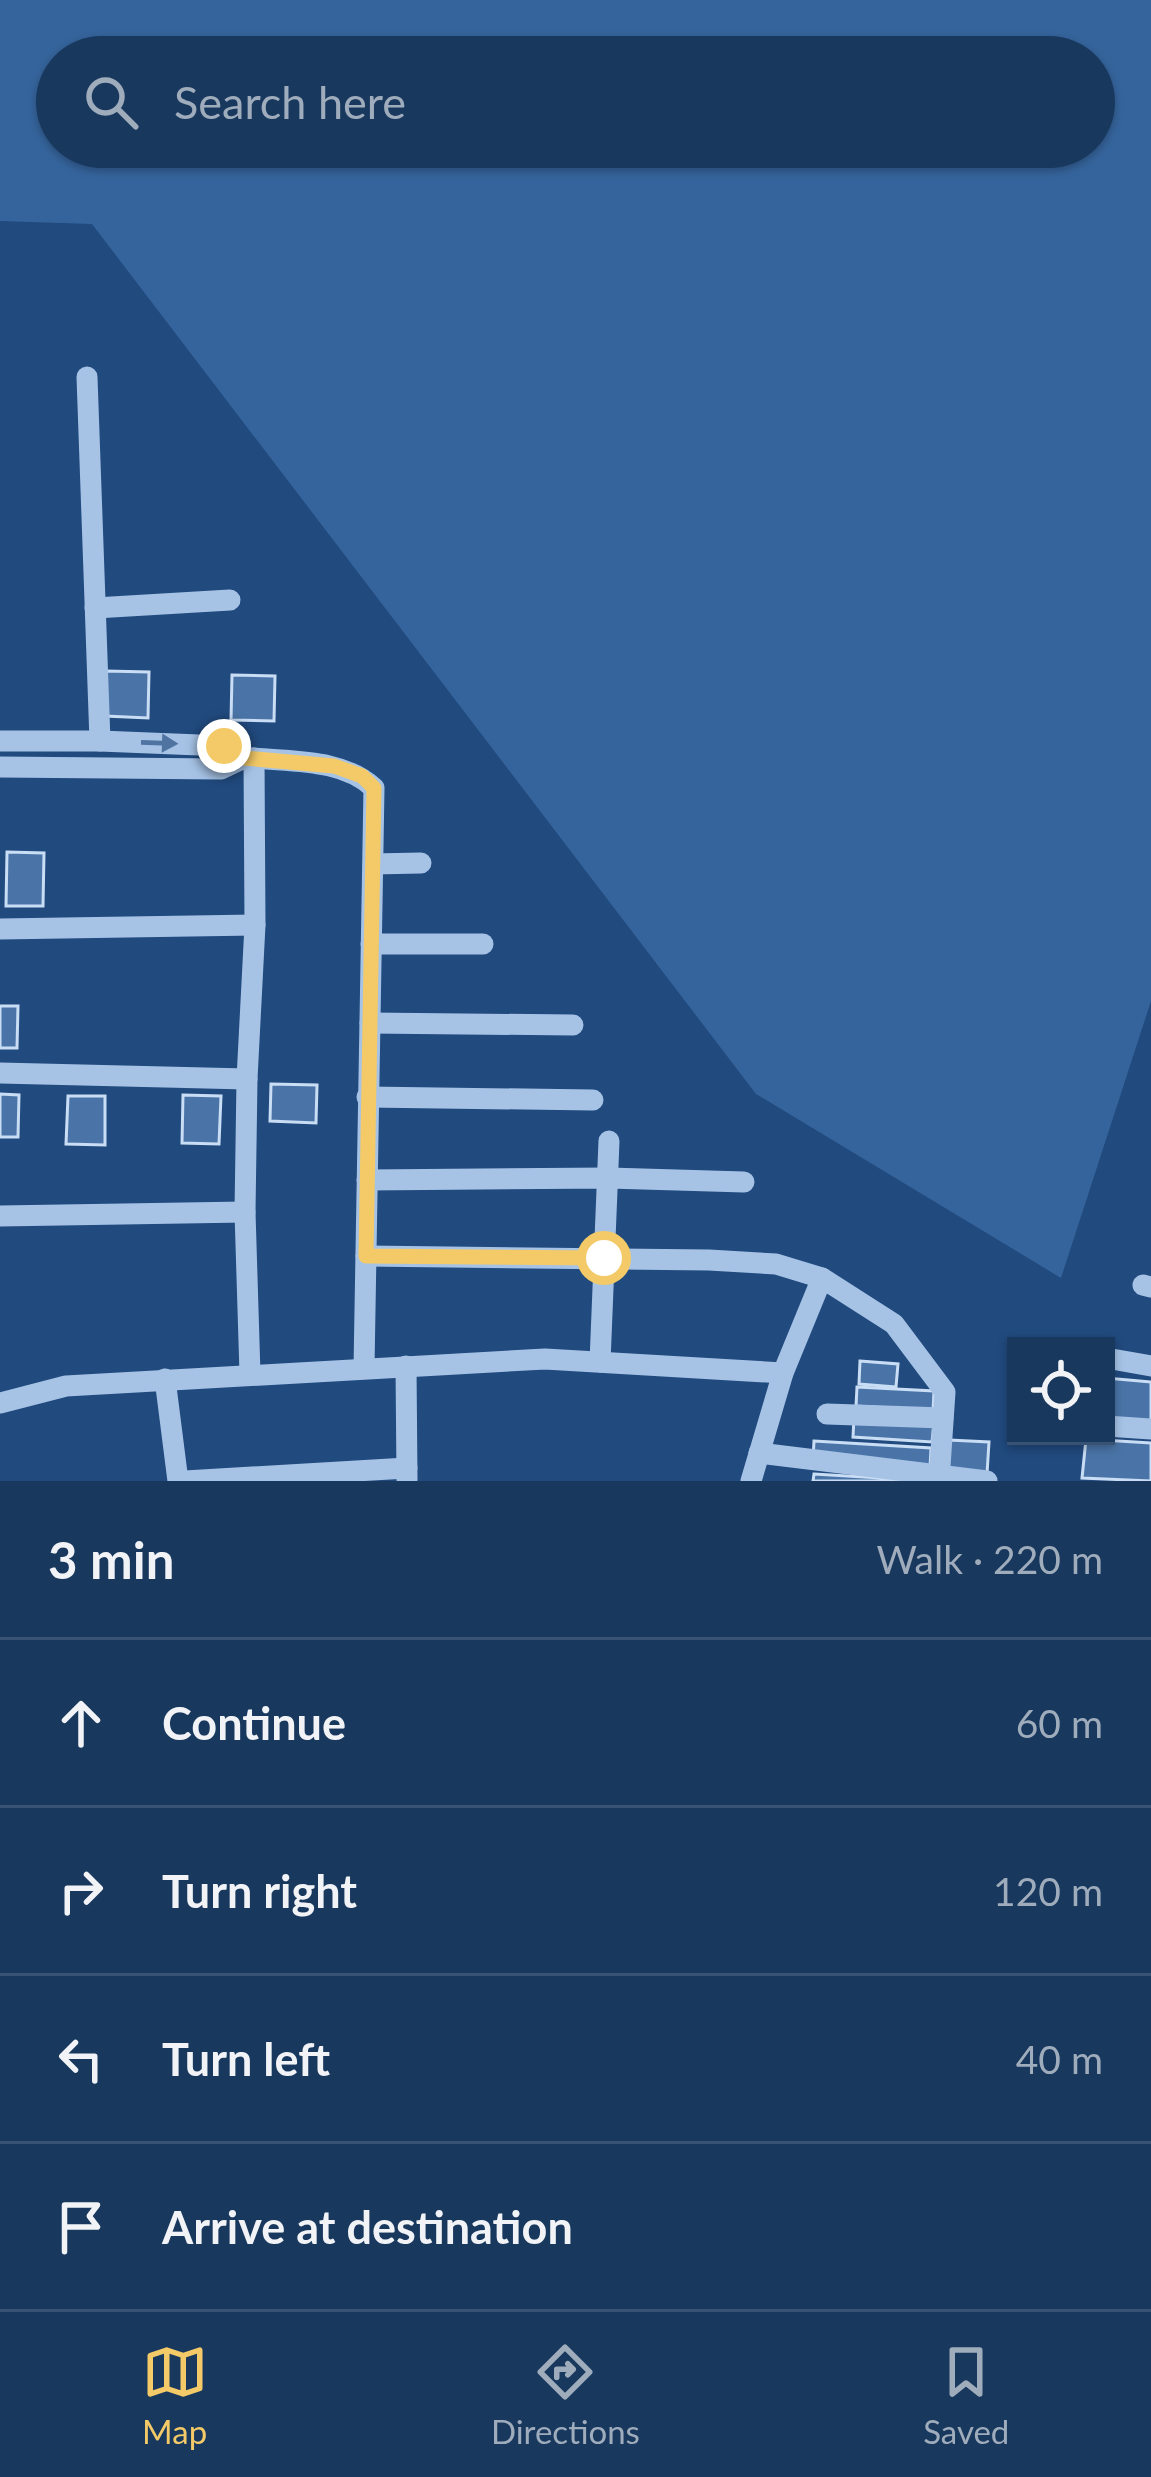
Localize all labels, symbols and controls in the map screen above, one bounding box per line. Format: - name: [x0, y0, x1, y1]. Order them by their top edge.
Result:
- search box: [36, 36, 1115, 168]
- icon: search: [78, 69, 144, 135]
- text: Search here: [174, 75, 406, 129]
- route end: [197, 719, 251, 773]
- one-way arrow: [141, 734, 179, 753]
- route start: [577, 1231, 631, 1285]
- map controls: [1007, 1337, 1115, 1445]
- button: locate: [1007, 1337, 1115, 1445]
- text: 3 min: [48, 1529, 174, 1590]
- text: Walk · 220 m: [876, 1536, 1103, 1582]
- icon: ahead: [48, 1690, 114, 1756]
- text: Continue: [162, 1696, 346, 1750]
- text: 60 m: [1016, 1700, 1103, 1746]
- icon: right: [48, 1858, 114, 1924]
- text: Turn right: [162, 1864, 357, 1918]
- text: 120 m: [993, 1868, 1103, 1914]
- icon: left: [48, 2026, 114, 2092]
- text: Turn left: [162, 2032, 330, 2086]
- text: 40 m: [1016, 2036, 1103, 2082]
- icon: arrive: [48, 2194, 114, 2260]
- text: Arrive at destination: [162, 2200, 573, 2254]
- tab: Map: [142, 2339, 208, 2451]
- tab: Directions: [491, 2339, 640, 2451]
- tab: Saved: [923, 2339, 1009, 2451]

